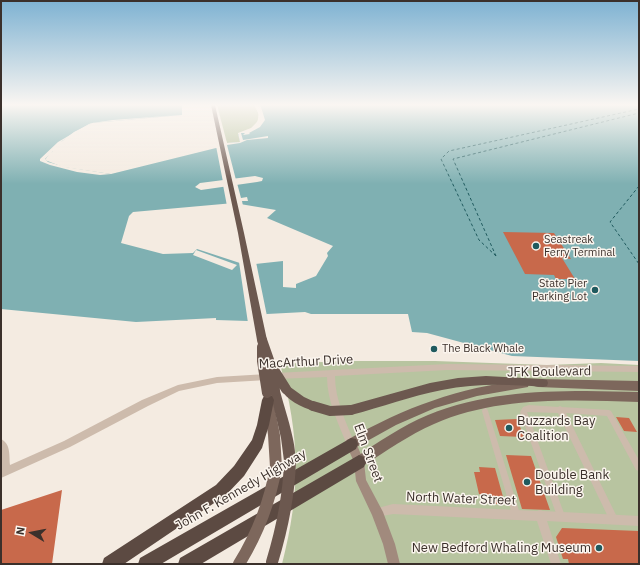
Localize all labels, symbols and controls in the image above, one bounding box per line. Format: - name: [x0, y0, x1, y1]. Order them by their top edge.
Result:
- place label: Seastreak Ferry Terminal: [544, 233, 615, 259]
- marker: Seastreak Ferry Terminal: [531, 241, 541, 251]
- place label: State Pier Parking Lot: [532, 277, 587, 303]
- marker: State Pier Parking Lot: [590, 285, 600, 295]
- place label: The Black Whale: [442, 342, 524, 356]
- marker: The Black Whale: [429, 344, 439, 354]
- street label: MacArthur Drive: [258, 352, 354, 372]
- street label: JFK Boulevard: [507, 363, 591, 381]
- place label: Buzzards Bay Coalition: [517, 413, 595, 444]
- street label: Elm Street: [350, 422, 386, 484]
- marker: Buzzards Bay Coalition: [504, 423, 514, 433]
- street label: John F. Kennedy Highway: [173, 446, 309, 534]
- place label: Double Bank Building: [535, 467, 609, 498]
- marker: Double Bank Building: [522, 477, 532, 487]
- street label: North Water Street: [406, 489, 516, 509]
- north arrow: [12, 513, 52, 553]
- text: N: [13, 526, 28, 536]
- place label: New Bedford Whaling Museum: [412, 540, 591, 556]
- marker: New Bedford Whaling Museum: [594, 543, 604, 553]

